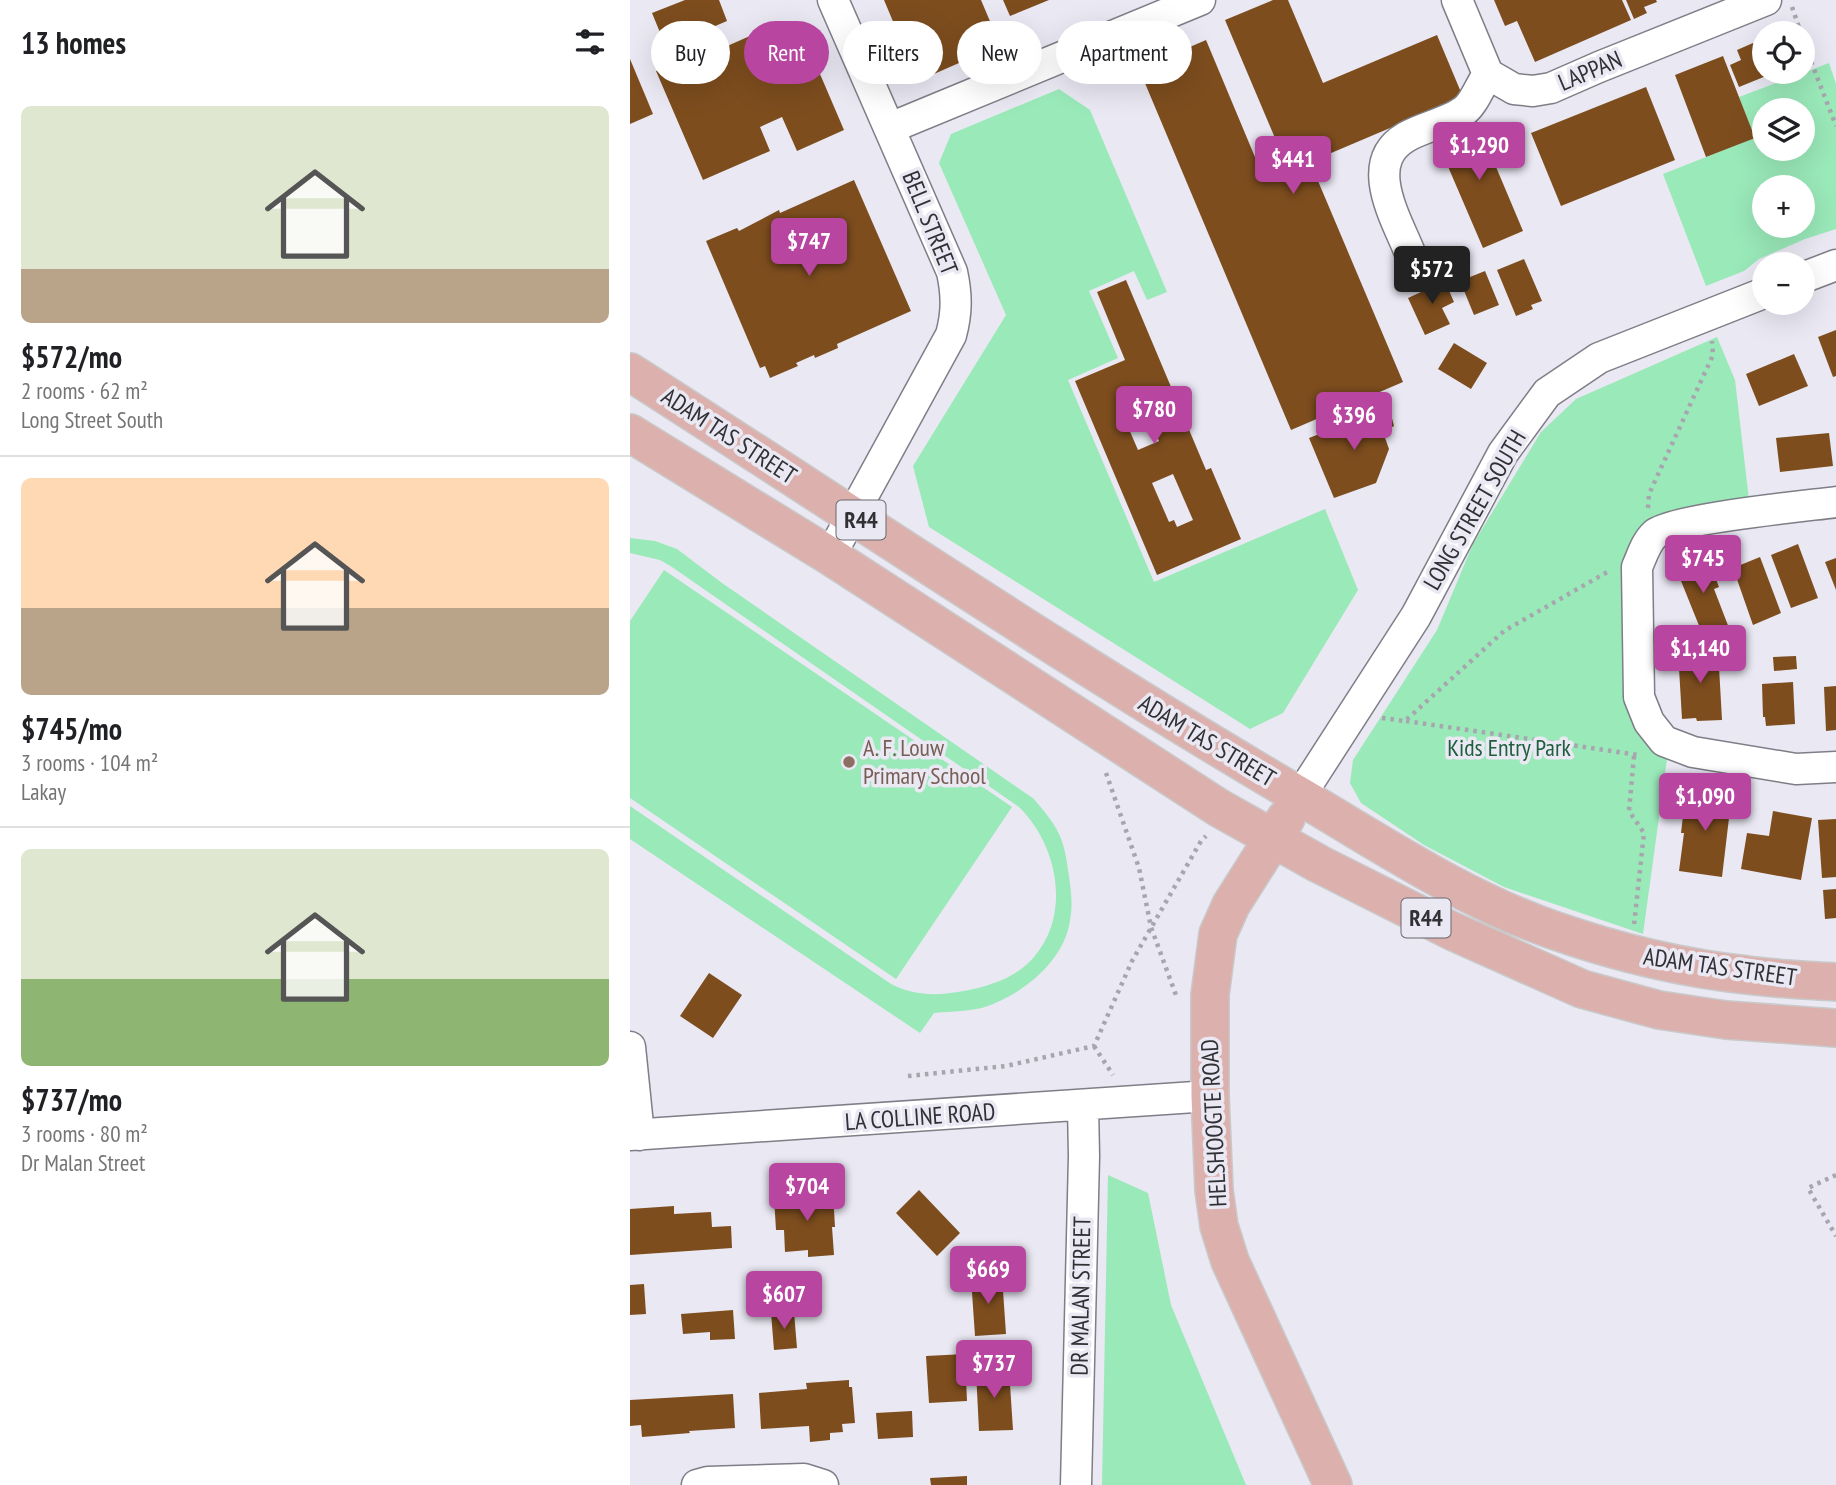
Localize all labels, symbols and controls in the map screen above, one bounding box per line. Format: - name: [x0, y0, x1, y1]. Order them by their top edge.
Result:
- chip: Buy: [651, 21, 730, 84]
- chip: Rent: [744, 21, 829, 84]
- chip: Filters: [843, 21, 943, 84]
- chip: New: [957, 21, 1042, 84]
- chip: Apartment: [1056, 21, 1192, 84]
- map controls: [1752, 21, 1815, 315]
- button: locate: [1752, 21, 1815, 84]
- text: 13 homes: [21, 23, 126, 62]
- icon: filters: [571, 23, 609, 61]
- street label: LAPPAN: [1553, 43, 1626, 98]
- button: layers: [1752, 98, 1815, 161]
- pin: $1,290: [1422, 122, 1536, 182]
- text: $1,290: [1449, 130, 1509, 159]
- pin: $441: [1252, 136, 1334, 196]
- text: $441: [1271, 144, 1315, 173]
- icon: home: [252, 151, 378, 277]
- street label: BELL STREET: [896, 166, 965, 280]
- button: +: [1752, 175, 1815, 238]
- pin: $747: [768, 218, 850, 278]
- text: $747: [787, 226, 831, 255]
- pin: $572: [1391, 246, 1473, 306]
- button: −: [1752, 252, 1815, 315]
- text: $572: [1410, 254, 1454, 283]
- text: $572/mo: [21, 337, 122, 376]
- text: 2 rooms · 62 m²: [21, 376, 148, 405]
- street label: ADAM TAS STREET: [656, 381, 803, 491]
- pin: $780: [1113, 386, 1195, 446]
- pin: $396: [1313, 392, 1395, 452]
- text: $780: [1132, 394, 1176, 423]
- text: $396: [1332, 400, 1376, 429]
- text: Long Street South: [21, 405, 163, 434]
- street label: LONG STREET SOUTH: [1416, 424, 1533, 595]
- road number: R44: [836, 500, 886, 540]
- icon: home: [252, 523, 378, 649]
- pin: $745: [1662, 536, 1744, 595]
- text: $745: [1681, 543, 1725, 572]
- pin: $1,140: [1643, 626, 1757, 685]
- text: $1,140: [1670, 633, 1730, 662]
- street label: ADAM TAS STREET: [1133, 687, 1282, 794]
- text: $745/mo: [21, 709, 122, 748]
- place label: A. F. Louw Primary School: [863, 732, 986, 791]
- park label: Kids Entry Park: [1447, 732, 1572, 763]
- text: 3 rooms · 104 m²: [21, 748, 158, 777]
- marker: A. F. Louw Primary School: [841, 754, 857, 770]
- pin: $1,090: [1648, 774, 1762, 833]
- text: Lakay: [21, 777, 66, 806]
- text: $1,090: [1675, 781, 1735, 810]
- icon: home: [252, 894, 378, 1020]
- road number: R44: [1402, 898, 1450, 937]
- street label: ADAM TAS STREET: [1641, 940, 1799, 993]
- street label: HELSHOOGTE ROAD: [1194, 1038, 1233, 1208]
- text: $737/mo: [21, 1080, 122, 1119]
- street label: LA COLLINE ROAD: [844, 1096, 996, 1137]
- text: 3 rooms · 80 m²: [21, 1119, 148, 1148]
- text: Dr Malan Street: [21, 1148, 145, 1177]
- pin: $704: [766, 1164, 848, 1223]
- text: $704: [785, 1171, 829, 1200]
- street label: DR MALAN STREET: [1064, 1216, 1097, 1376]
- pin: $669: [947, 1246, 1029, 1306]
- text: $669: [966, 1254, 1010, 1283]
- pin: $607: [743, 1272, 825, 1331]
- text: $607: [762, 1279, 806, 1308]
- pin: $737: [953, 1340, 1035, 1400]
- text: $737: [972, 1348, 1016, 1377]

